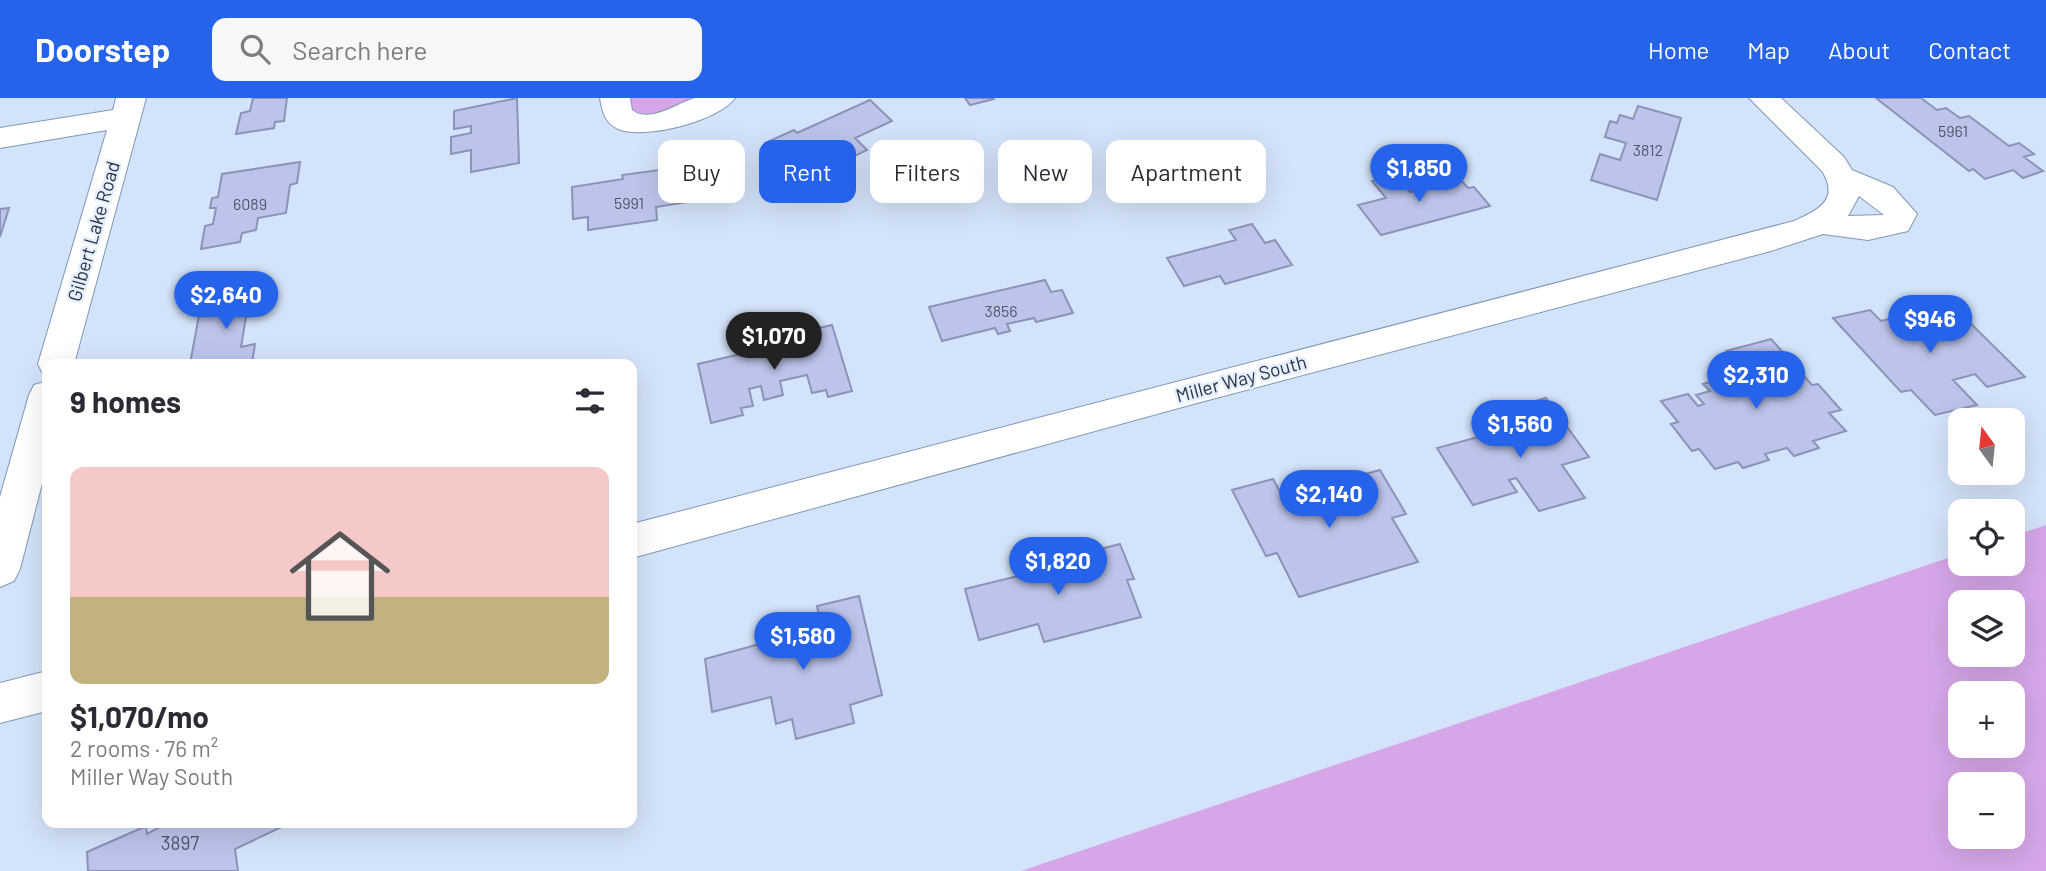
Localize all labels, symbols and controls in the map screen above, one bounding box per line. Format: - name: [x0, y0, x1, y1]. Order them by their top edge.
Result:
- search box: [212, 18, 702, 81]
- text: Doorstep: [35, 29, 170, 69]
- icon: search: [236, 30, 274, 68]
- text: Search here: [292, 34, 427, 65]
- text: Home: [1648, 35, 1709, 64]
- text: Map: [1747, 35, 1790, 64]
- text: About: [1828, 35, 1890, 64]
- text: Contact: [1928, 35, 2011, 64]
- house number: 5961: [1938, 121, 1968, 140]
- chip: Buy: [658, 140, 745, 203]
- chip: Rent: [759, 140, 856, 203]
- chip: Filters: [870, 140, 984, 203]
- chip: New: [998, 140, 1092, 203]
- chip: Apartment: [1106, 140, 1266, 203]
- house number: 3812: [1633, 140, 1663, 159]
- pin: $1,850: [1362, 144, 1476, 204]
- text: $1,850: [1386, 153, 1452, 181]
- street label: Gilbert Lake Road: [62, 158, 124, 304]
- house number: 5991: [614, 193, 644, 212]
- house number: 6089: [233, 194, 267, 213]
- pin: $2,640: [169, 272, 283, 331]
- text: $2,640: [190, 280, 262, 308]
- pin: $946: [1889, 296, 1971, 355]
- house number: 3856: [984, 301, 1018, 320]
- text: $946: [1904, 304, 1956, 332]
- pin: $1,070: [717, 313, 831, 372]
- text: $1,070: [742, 321, 806, 349]
- street label: Miller Way South: [1173, 349, 1309, 407]
- pin: $2,310: [1699, 352, 1813, 411]
- text: $2,310: [1723, 360, 1789, 388]
- icon: filters: [571, 382, 609, 420]
- text: 9 homes: [70, 383, 181, 419]
- pin: $1,560: [1463, 400, 1577, 460]
- north arrow: [1948, 408, 2025, 485]
- map controls: [1948, 408, 2025, 849]
- text: $1,560: [1487, 409, 1553, 437]
- pin: $2,140: [1272, 470, 1386, 530]
- text: $2,140: [1295, 479, 1363, 507]
- button: locate: [1948, 499, 2025, 576]
- icon: home: [277, 513, 403, 639]
- pin: $1,820: [1001, 538, 1115, 597]
- text: $1,820: [1025, 546, 1091, 574]
- button: layers: [1948, 590, 2025, 667]
- pin: $1,580: [746, 612, 860, 672]
- text: $1,580: [770, 621, 836, 649]
- button: +: [1948, 681, 2025, 758]
- text: $1,070/mo: [70, 698, 209, 734]
- text: 2 rooms · 76 m²: [70, 734, 218, 762]
- text: Miller Way South: [70, 762, 233, 790]
- button: −: [1948, 772, 2025, 849]
- house number: 3897: [161, 831, 199, 854]

